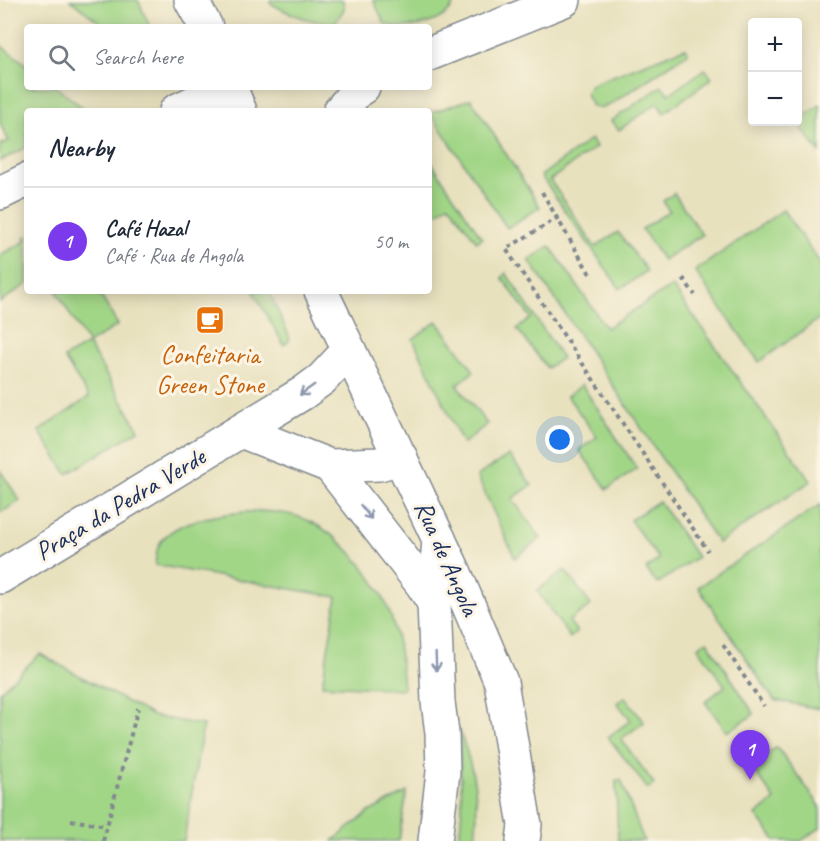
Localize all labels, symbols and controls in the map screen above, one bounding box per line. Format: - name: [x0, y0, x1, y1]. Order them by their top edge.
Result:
- map controls: [748, 18, 802, 126]
- button: +: [748, 18, 802, 72]
- search box: [24, 24, 432, 90]
- icon: search: [45, 41, 78, 74]
- text: Search here: [93, 43, 183, 71]
- button: −: [748, 72, 802, 126]
- text: Nearby: [48, 131, 113, 164]
- text: Café Hazal: [105, 215, 187, 243]
- text: 1: [63, 229, 72, 254]
- text: 50 m: [374, 229, 408, 254]
- text: Café · Rua de Angola: [105, 243, 243, 268]
- cafe icon: Confeitaria Green Stone: [194, 304, 226, 336]
- place label: Confeitaria Green Stone: [156, 338, 266, 401]
- one-way arrow: [299, 384, 315, 396]
- your location: [545, 425, 574, 454]
- street label: Praça da Pedra Verde: [29, 439, 212, 568]
- street label: Rua de Angola: [407, 495, 488, 622]
- one-way arrow: [360, 504, 373, 520]
- one-way arrow: [431, 651, 442, 671]
- pin: 1: [730, 730, 770, 780]

